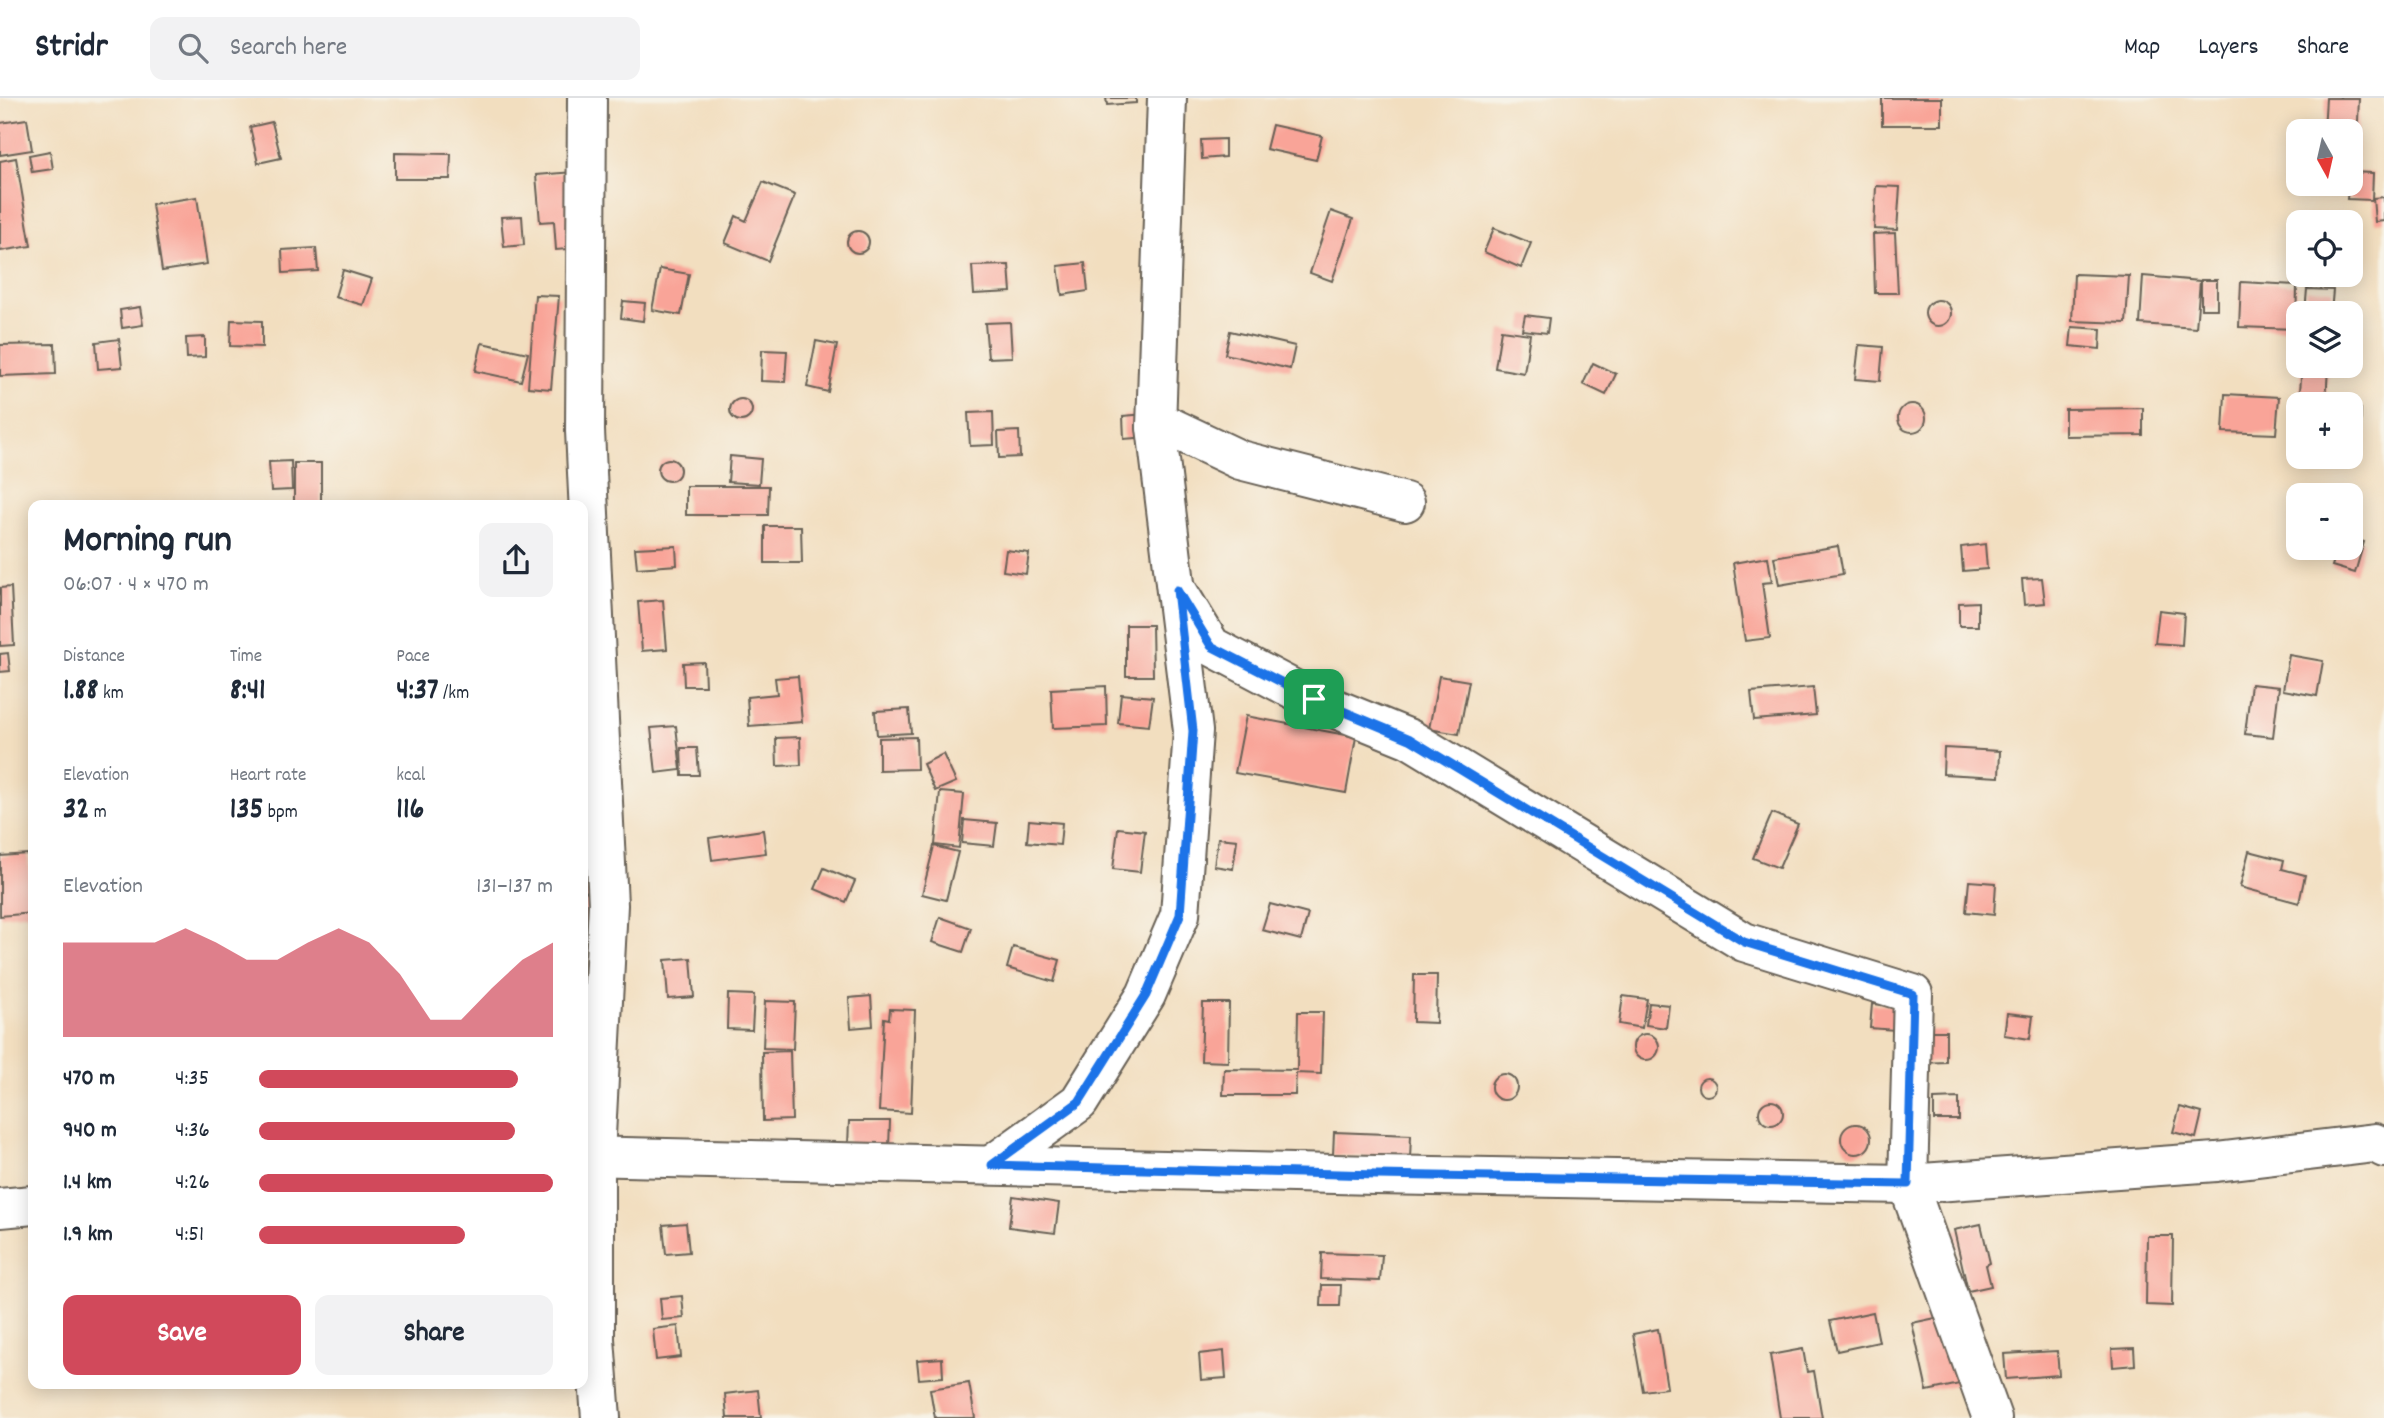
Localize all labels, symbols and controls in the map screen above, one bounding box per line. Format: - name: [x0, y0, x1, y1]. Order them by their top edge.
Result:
- search box: [150, 17, 640, 80]
- text: Stridr: [35, 25, 108, 72]
- icon: search: [174, 29, 212, 67]
- text: Search here: [230, 30, 347, 67]
- text: Map: [2124, 31, 2160, 65]
- text: Layers: [2198, 31, 2259, 65]
- text: Share: [2297, 31, 2349, 65]
- north arrow: [2286, 119, 2362, 196]
- map controls: [2286, 119, 2363, 560]
- button: locate: [2286, 210, 2363, 287]
- button: layers: [2286, 301, 2363, 378]
- button: +: [2286, 392, 2363, 469]
- button: −: [2286, 483, 2363, 560]
- text: Morning run: [63, 515, 232, 570]
- button: share: [479, 523, 553, 597]
- text: 06:07 · 4 × 470 m: [63, 569, 209, 602]
- text: Distance: [63, 644, 125, 671]
- text: Time: [230, 644, 262, 671]
- text: Pace: [396, 644, 430, 671]
- pin: [1284, 669, 1344, 729]
- text: 1.88: [63, 671, 99, 714]
- text: 8:41: [230, 671, 266, 714]
- text: 4:37: [396, 671, 439, 714]
- icon: arrive: [1295, 680, 1333, 718]
- text: km: [99, 681, 124, 708]
- text: /km: [439, 681, 469, 708]
- text: Elevation: [63, 763, 129, 790]
- text: Heart rate: [230, 763, 306, 790]
- text: kcal: [396, 763, 425, 790]
- text: 32: [63, 790, 89, 833]
- text: 135: [230, 790, 263, 833]
- text: 116: [396, 790, 424, 833]
- text: m: [89, 800, 107, 827]
- text: bpm: [263, 800, 298, 827]
- text: Elevation: [63, 871, 143, 904]
- text: 131–137 m: [476, 871, 553, 904]
- text: 470 m: [63, 1063, 115, 1096]
- text: 4:35: [175, 1063, 209, 1096]
- text: 940 m: [63, 1115, 117, 1148]
- text: 4:36: [175, 1115, 210, 1148]
- text: 1.4 km: [63, 1167, 112, 1200]
- text: 4:26: [175, 1167, 210, 1200]
- text: 1.9 km: [63, 1219, 113, 1252]
- text: 4:51: [175, 1219, 204, 1252]
- button: Save: [63, 1295, 301, 1375]
- button: Share: [315, 1295, 553, 1375]

